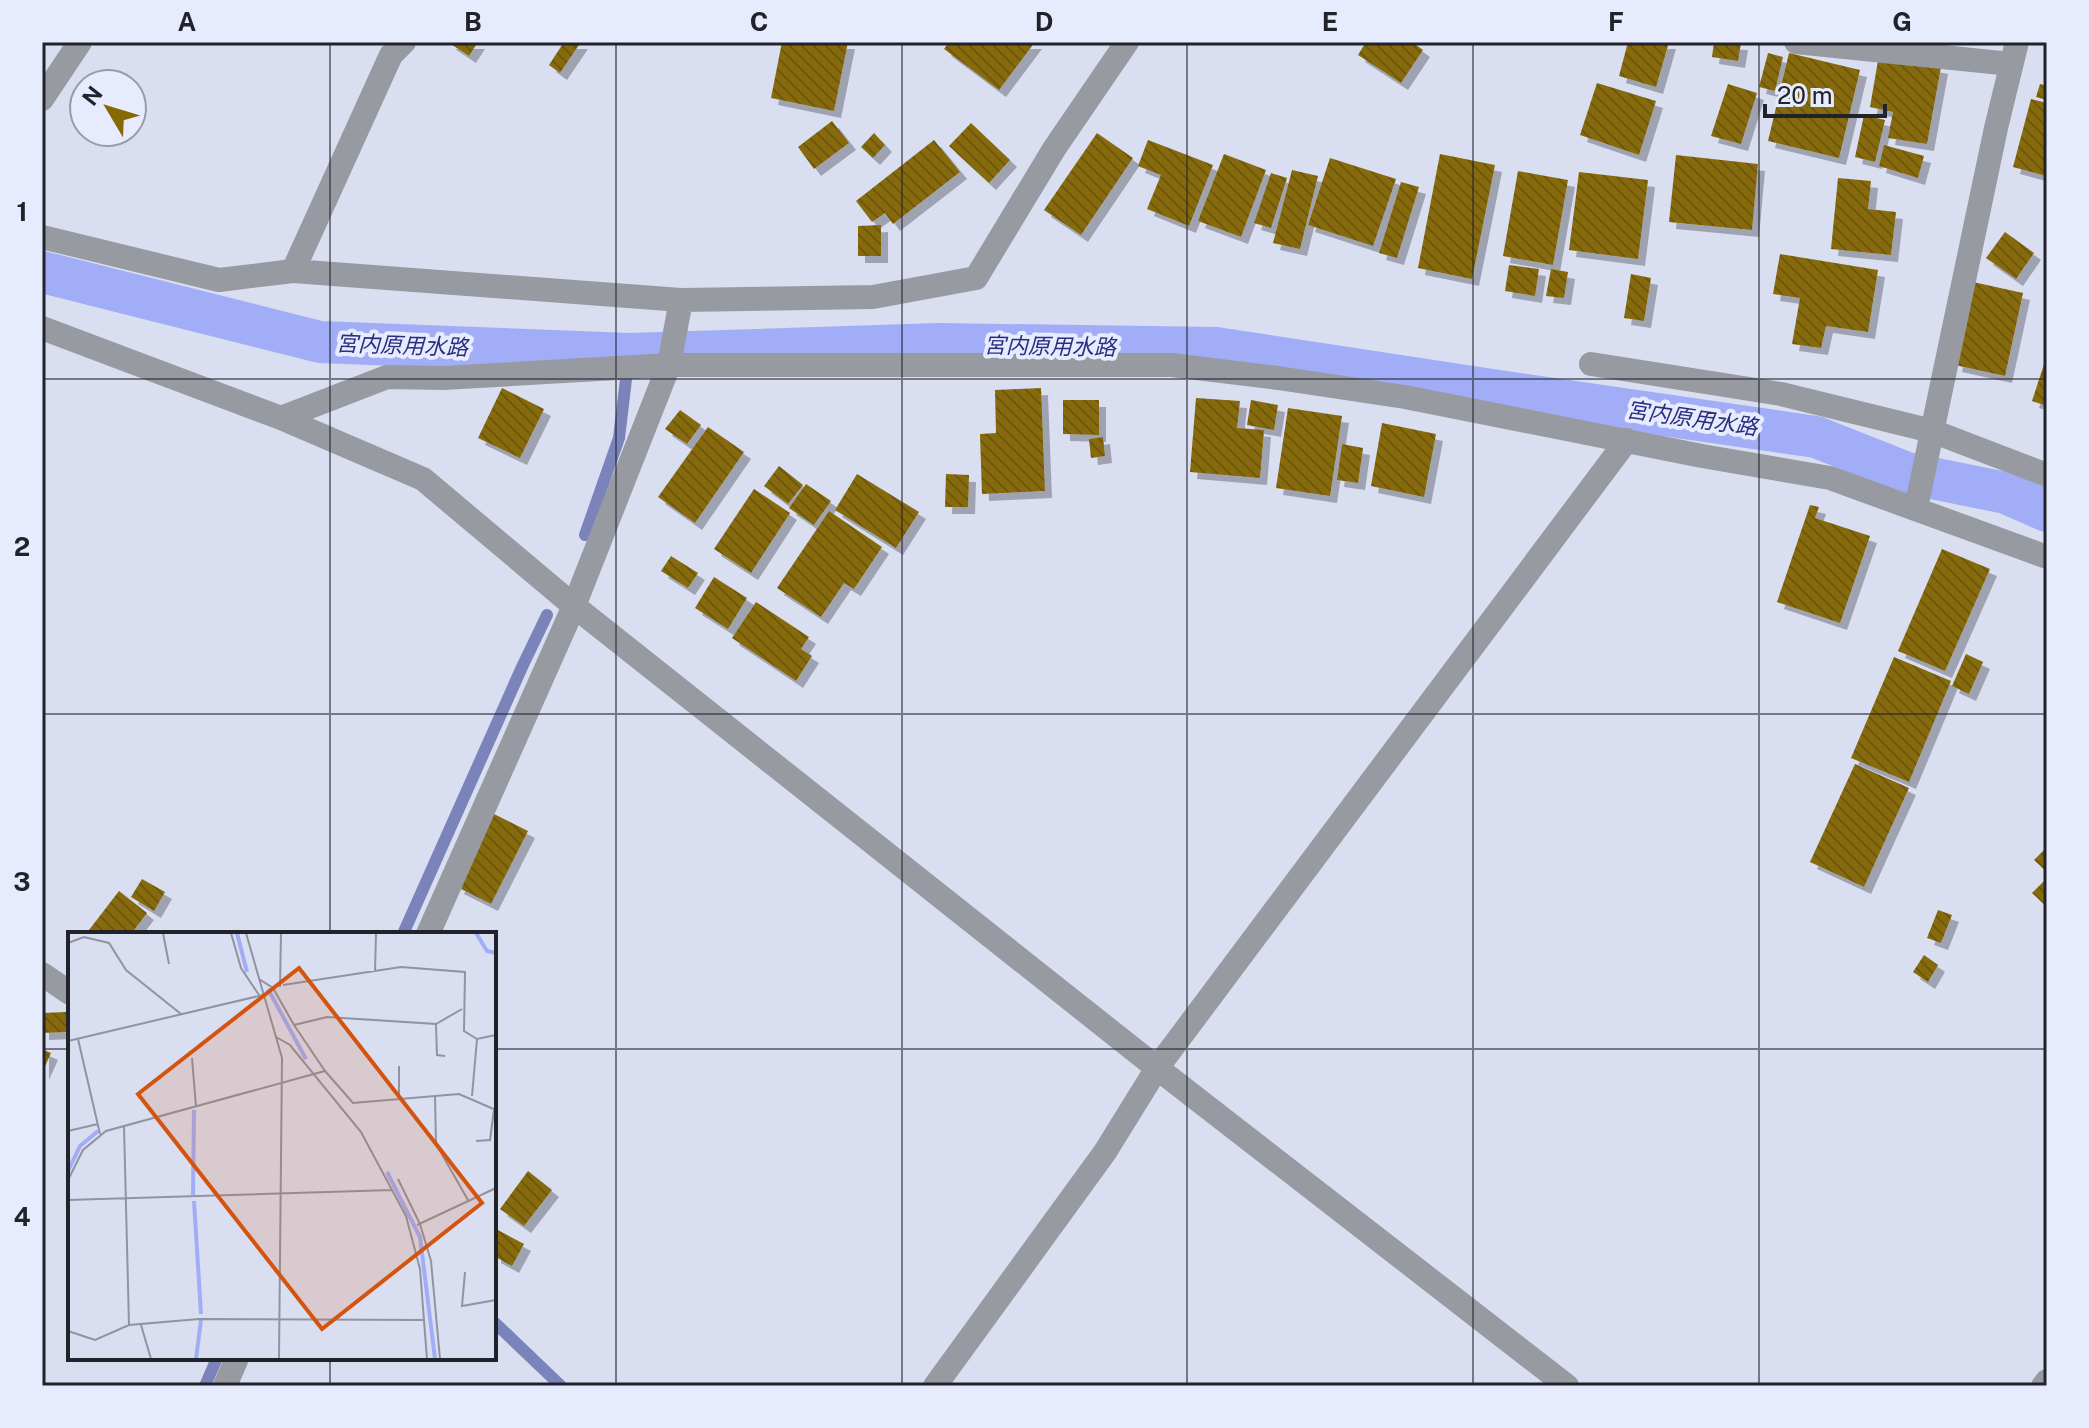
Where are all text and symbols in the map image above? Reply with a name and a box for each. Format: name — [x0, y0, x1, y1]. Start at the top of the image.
text: A — [178, 6, 197, 37]
text: B — [464, 6, 482, 37]
text: C — [750, 6, 768, 37]
text: D — [1035, 6, 1053, 37]
text: E — [1322, 6, 1338, 37]
text: F — [1608, 6, 1624, 37]
text: G — [1892, 6, 1912, 37]
north arrow — [68, 68, 148, 148]
scale bar — [1765, 68, 1885, 118]
text: N — [77, 81, 108, 110]
text: 20 m — [1777, 81, 1833, 109]
text: 1 — [16, 196, 28, 227]
water label: 宮内原用水路 — [336, 330, 470, 360]
water label: 宮内原用水路 — [984, 332, 1118, 360]
water label: 宮内原用水路 — [1625, 396, 1761, 440]
text: 2 — [14, 531, 30, 562]
text: 3 — [13, 866, 31, 897]
inset map — [68, 932, 496, 1360]
text: 4 — [13, 1201, 31, 1232]

